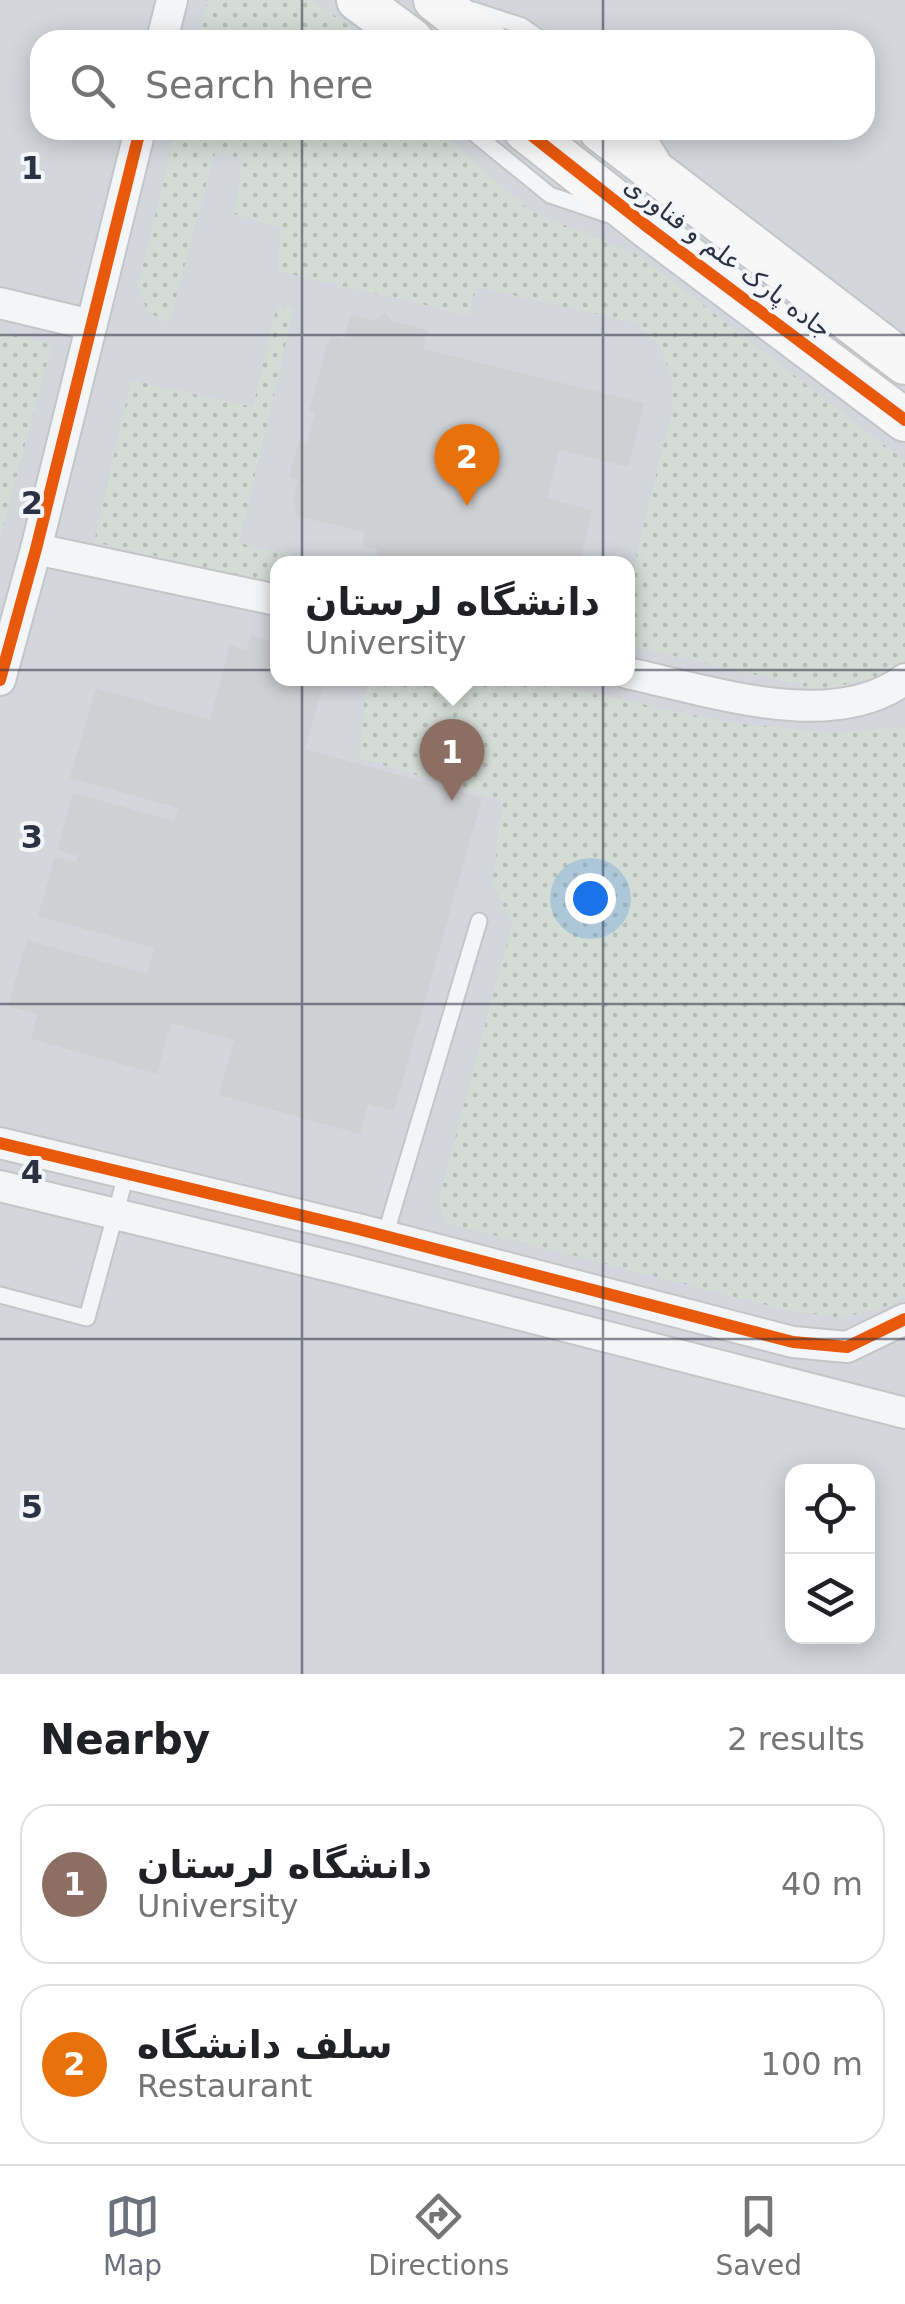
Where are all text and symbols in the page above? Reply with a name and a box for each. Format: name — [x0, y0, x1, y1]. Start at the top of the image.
search box — [30, 30, 875, 140]
icon: search — [65, 58, 120, 113]
text: Search here — [145, 63, 373, 107]
text: 1 — [21, 149, 43, 187]
street label: جاده پارک علم و فناوری — [618, 170, 837, 345]
pin: 2 — [434, 424, 500, 506]
text: 2 — [21, 484, 43, 522]
popup — [270, 556, 635, 686]
text: دانشگاه لرستان — [305, 580, 600, 624]
text: University — [305, 624, 466, 662]
pin: 1 — [420, 718, 484, 801]
text: 3 — [21, 818, 43, 856]
your location — [565, 873, 616, 924]
text: 4 — [21, 1153, 43, 1191]
map controls — [785, 1464, 875, 1644]
button: locate — [785, 1464, 875, 1554]
text: 5 — [21, 1488, 43, 1526]
button: layers — [785, 1554, 875, 1644]
text: Nearby — [40, 1715, 210, 1764]
text: 2 results — [727, 1720, 865, 1758]
text: دانشگاه لرستان — [137, 1843, 432, 1887]
text: 1 — [63, 1865, 86, 1903]
text: 40 m — [781, 1865, 863, 1903]
text: University — [137, 1887, 298, 1925]
text: سلف دانشگاه — [137, 2023, 393, 2067]
text: 2 — [63, 2045, 86, 2083]
text: 100 m — [761, 2045, 863, 2083]
text: Restaurant — [137, 2067, 312, 2105]
tab: Map — [103, 2189, 162, 2282]
tab: Directions — [368, 2189, 509, 2282]
tab: Saved — [715, 2189, 802, 2282]

